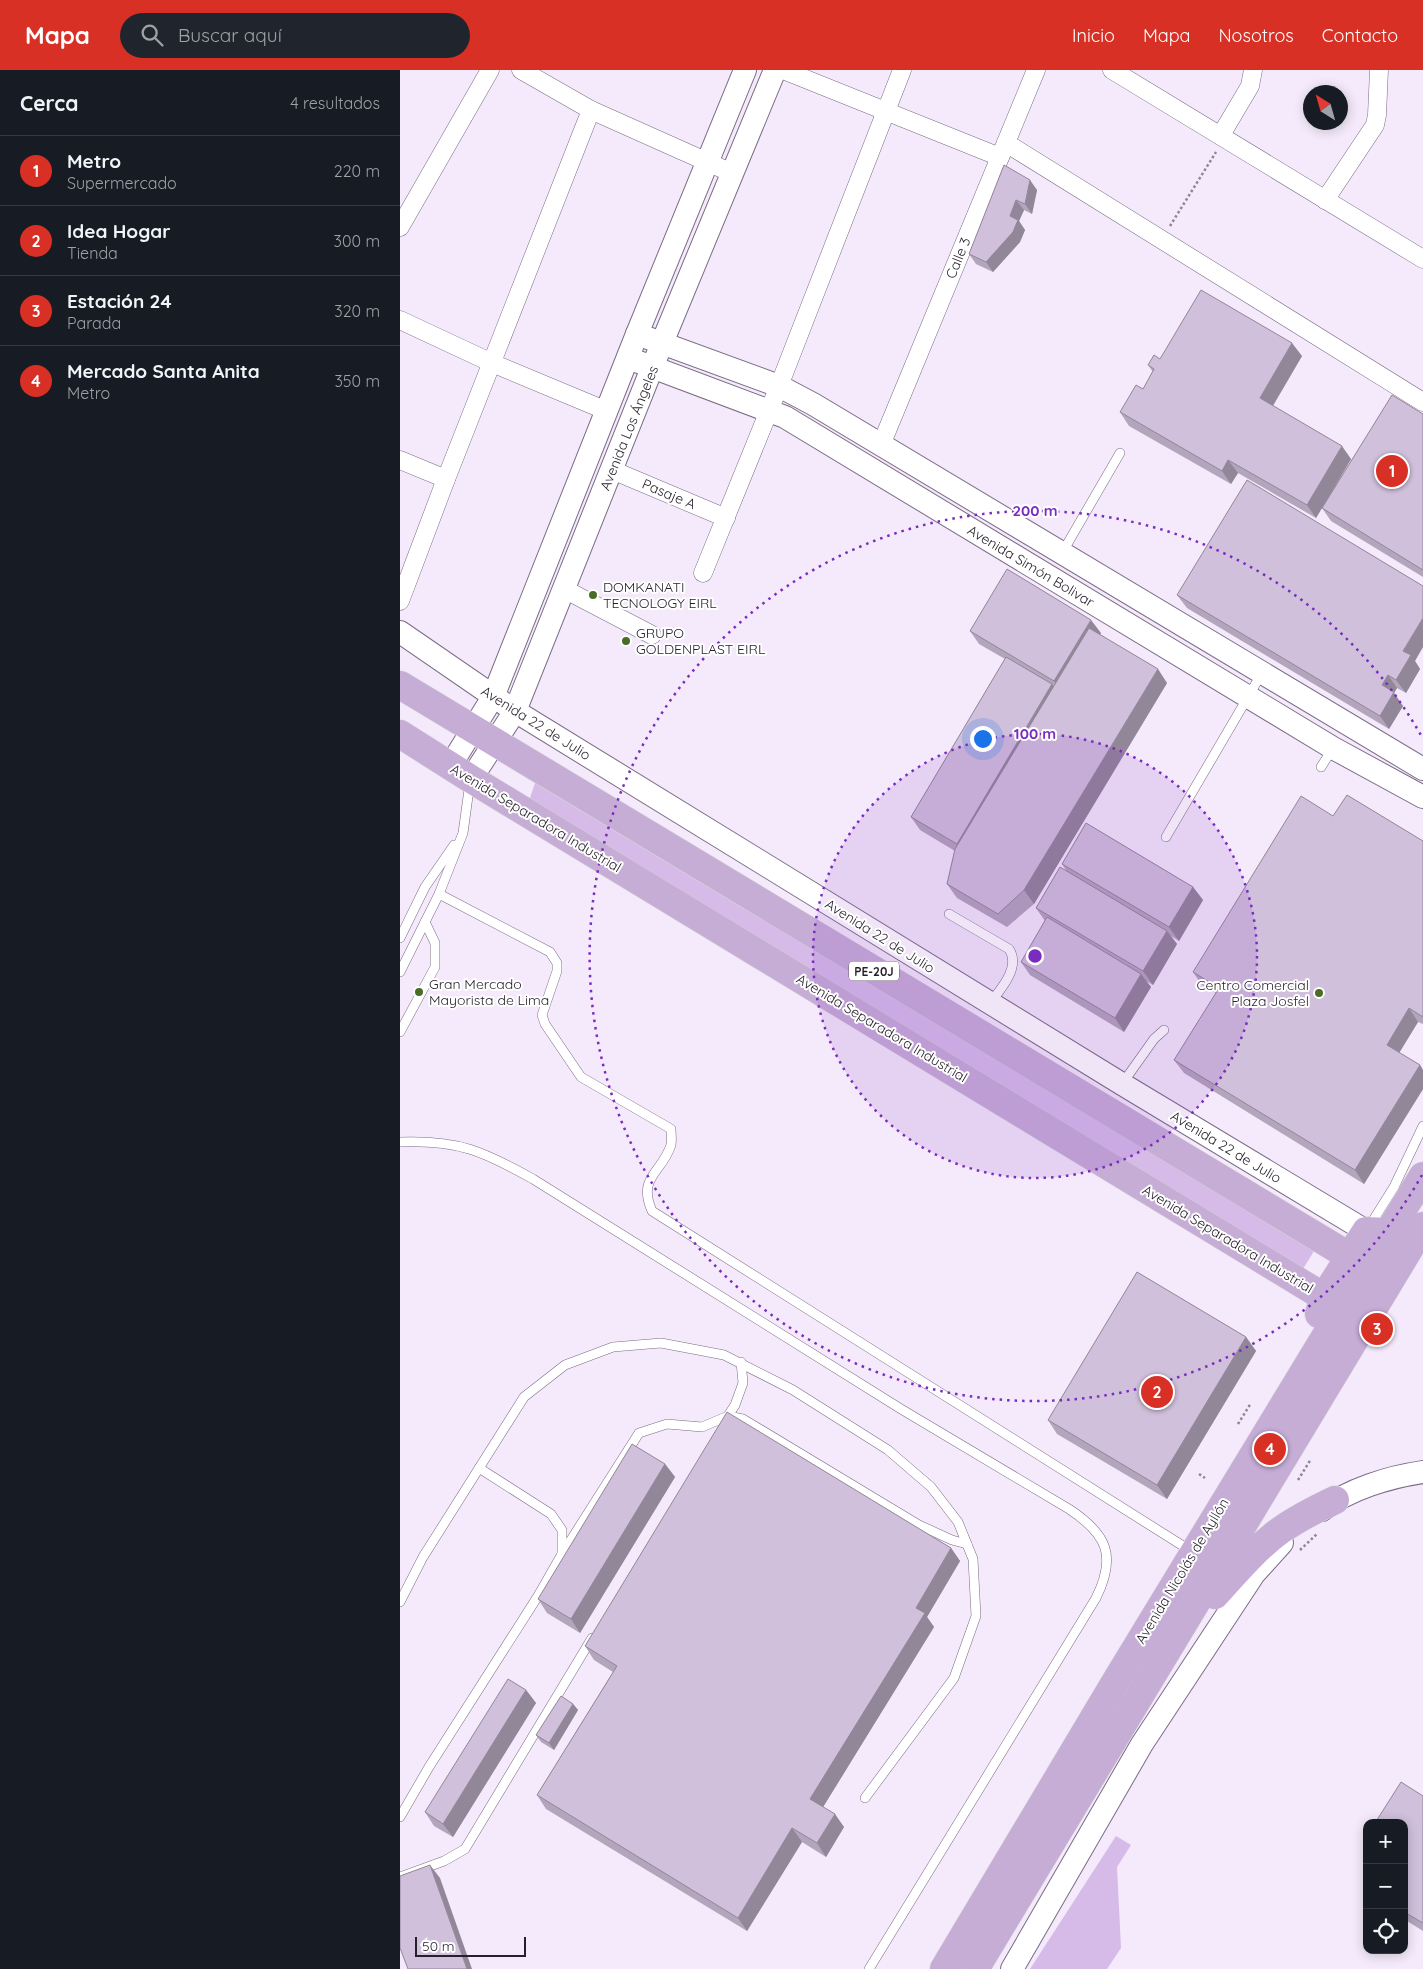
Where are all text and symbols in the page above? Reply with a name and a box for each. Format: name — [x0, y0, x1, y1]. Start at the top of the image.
search box — [120, 13, 470, 58]
text: Mapa — [25, 20, 90, 50]
icon: search — [138, 21, 166, 49]
text: Buscar aquí — [178, 23, 282, 47]
text: Inicio — [1072, 24, 1115, 47]
text: Mapa — [1143, 24, 1191, 47]
text: Nosotros — [1219, 24, 1294, 47]
text: Contacto — [1322, 24, 1398, 47]
north arrow — [1303, 85, 1348, 130]
text: Cerca — [20, 90, 78, 116]
text: 4 resultados — [290, 93, 380, 113]
text: Metro — [67, 149, 121, 173]
text: 1 — [33, 161, 39, 181]
text: 220 m — [334, 161, 380, 181]
text: Supermercado — [67, 173, 177, 193]
text: Idea Hogar — [67, 219, 170, 243]
text: 2 — [31, 231, 41, 251]
text: 300 m — [334, 231, 380, 251]
street label: Calle 3 — [942, 235, 974, 281]
text: Tienda — [67, 243, 118, 263]
text: Estación 24 — [67, 289, 172, 313]
text: 3 — [32, 301, 40, 321]
text: 320 m — [334, 301, 380, 321]
text: Parada — [67, 313, 121, 333]
text: Mercado Santa Anita — [67, 359, 260, 383]
street label: Avenida Los Ángeles — [596, 363, 662, 493]
text: 4 — [31, 371, 41, 391]
text: 350 m — [334, 371, 380, 391]
text: Metro — [67, 383, 110, 403]
pin: 1 — [1376, 452, 1408, 490]
street label: Pasaje A — [639, 475, 699, 513]
text: 200 m — [1013, 501, 1058, 520]
street label: Avenida Simón Bolivar — [964, 521, 1098, 611]
place label: DOMKANATI TECNOLOGY EIRL — [603, 578, 717, 612]
marker: DOMKANATI TECNOLOGY EIRL — [587, 589, 599, 601]
place label: GRUPO GOLDENPLAST EIRL — [636, 624, 766, 658]
marker: GRUPO GOLDENPLAST EIRL — [620, 635, 632, 647]
street label: Avenida 22 de Julio — [478, 682, 594, 764]
text: 100 m — [1014, 724, 1056, 743]
your location — [970, 726, 996, 752]
street label: Avenida Separadora Industrial — [447, 760, 625, 876]
street label: Avenida 22 de Julio — [822, 895, 938, 977]
centre of rings — [1026, 947, 1044, 965]
road number: PE-20J — [849, 961, 899, 980]
street label: Avenida Separadora Industrial — [793, 970, 971, 1086]
place label: Gran Mercado Mayorista de Lima — [429, 975, 549, 1009]
place label: Centro Comercial Plaza Josfel — [1196, 976, 1309, 1010]
marker: Gran Mercado Mayorista de Lima — [413, 986, 425, 998]
marker: Centro Comercial Plaza Josfel — [1313, 987, 1325, 999]
street label: Avenida 22 de Julio — [1167, 1107, 1285, 1187]
street label: Avenida Separadora Industrial — [1139, 1181, 1317, 1297]
pin: 3 — [1361, 1310, 1393, 1348]
pin: 2 — [1141, 1373, 1173, 1411]
pin: 4 — [1254, 1430, 1286, 1468]
street label: Avenida Nicolás de Ayllón — [1131, 1495, 1233, 1647]
map controls — [1363, 1819, 1408, 1954]
button: + — [1363, 1819, 1408, 1864]
button: − — [1363, 1864, 1408, 1909]
button: locate — [1363, 1909, 1408, 1954]
scale bar — [415, 1934, 526, 1957]
text: 50 m — [422, 1937, 455, 1955]

